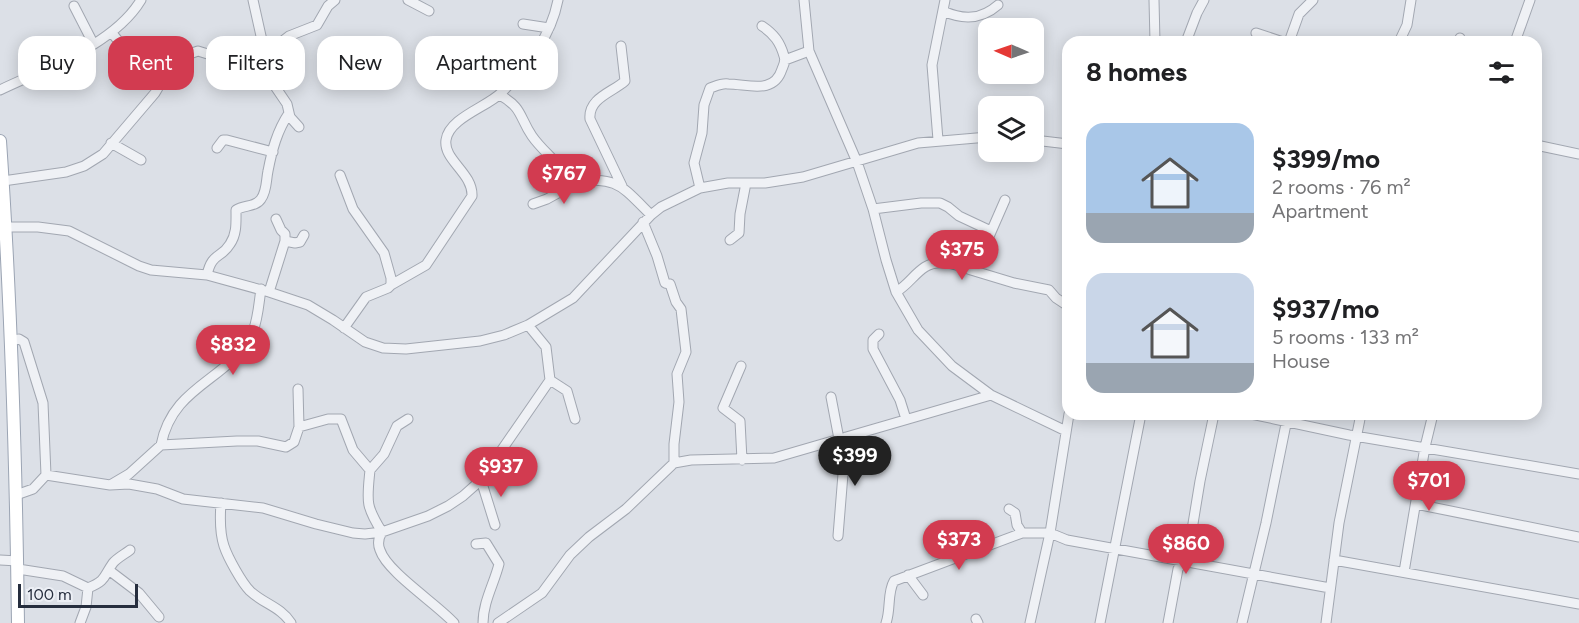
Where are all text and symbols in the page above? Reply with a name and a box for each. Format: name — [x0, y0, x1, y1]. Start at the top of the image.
north arrow — [978, 18, 1044, 84]
map controls — [978, 18, 1044, 162]
chip: Buy — [18, 36, 96, 90]
chip: Rent — [108, 36, 194, 90]
chip: Filters — [206, 36, 305, 90]
chip: New — [317, 36, 403, 90]
chip: Apartment — [415, 36, 558, 90]
text: 8 homes — [1086, 56, 1187, 88]
icon: filters — [1485, 56, 1518, 89]
button: layers — [978, 96, 1044, 162]
text: $399/mo — [1272, 143, 1380, 175]
icon: home — [1134, 147, 1206, 219]
pin: $767 — [528, 154, 600, 205]
text: $767 — [542, 161, 586, 185]
text: 2 rooms · 76 m² — [1272, 175, 1411, 199]
text: Apartment — [1272, 199, 1369, 223]
pin: $375 — [926, 230, 998, 281]
text: $375 — [940, 237, 984, 261]
text: $937/mo — [1272, 293, 1379, 325]
icon: home — [1134, 297, 1206, 369]
pin: $832 — [197, 325, 269, 376]
text: 5 rooms · 133 m² — [1272, 325, 1419, 349]
text: $832 — [210, 332, 256, 356]
text: House — [1272, 349, 1330, 373]
pin: $399 — [819, 436, 891, 487]
text: $399 — [832, 443, 878, 467]
pin: $937 — [465, 447, 537, 498]
text: $937 — [479, 454, 523, 478]
pin: $701 — [1393, 461, 1465, 512]
text: $701 — [1407, 468, 1451, 492]
pin: $373 — [923, 520, 995, 571]
pin: $860 — [1150, 524, 1222, 575]
text: $373 — [937, 527, 981, 551]
text: $860 — [1162, 531, 1210, 555]
scale bar — [18, 581, 138, 608]
text: 100 m — [27, 585, 72, 604]

